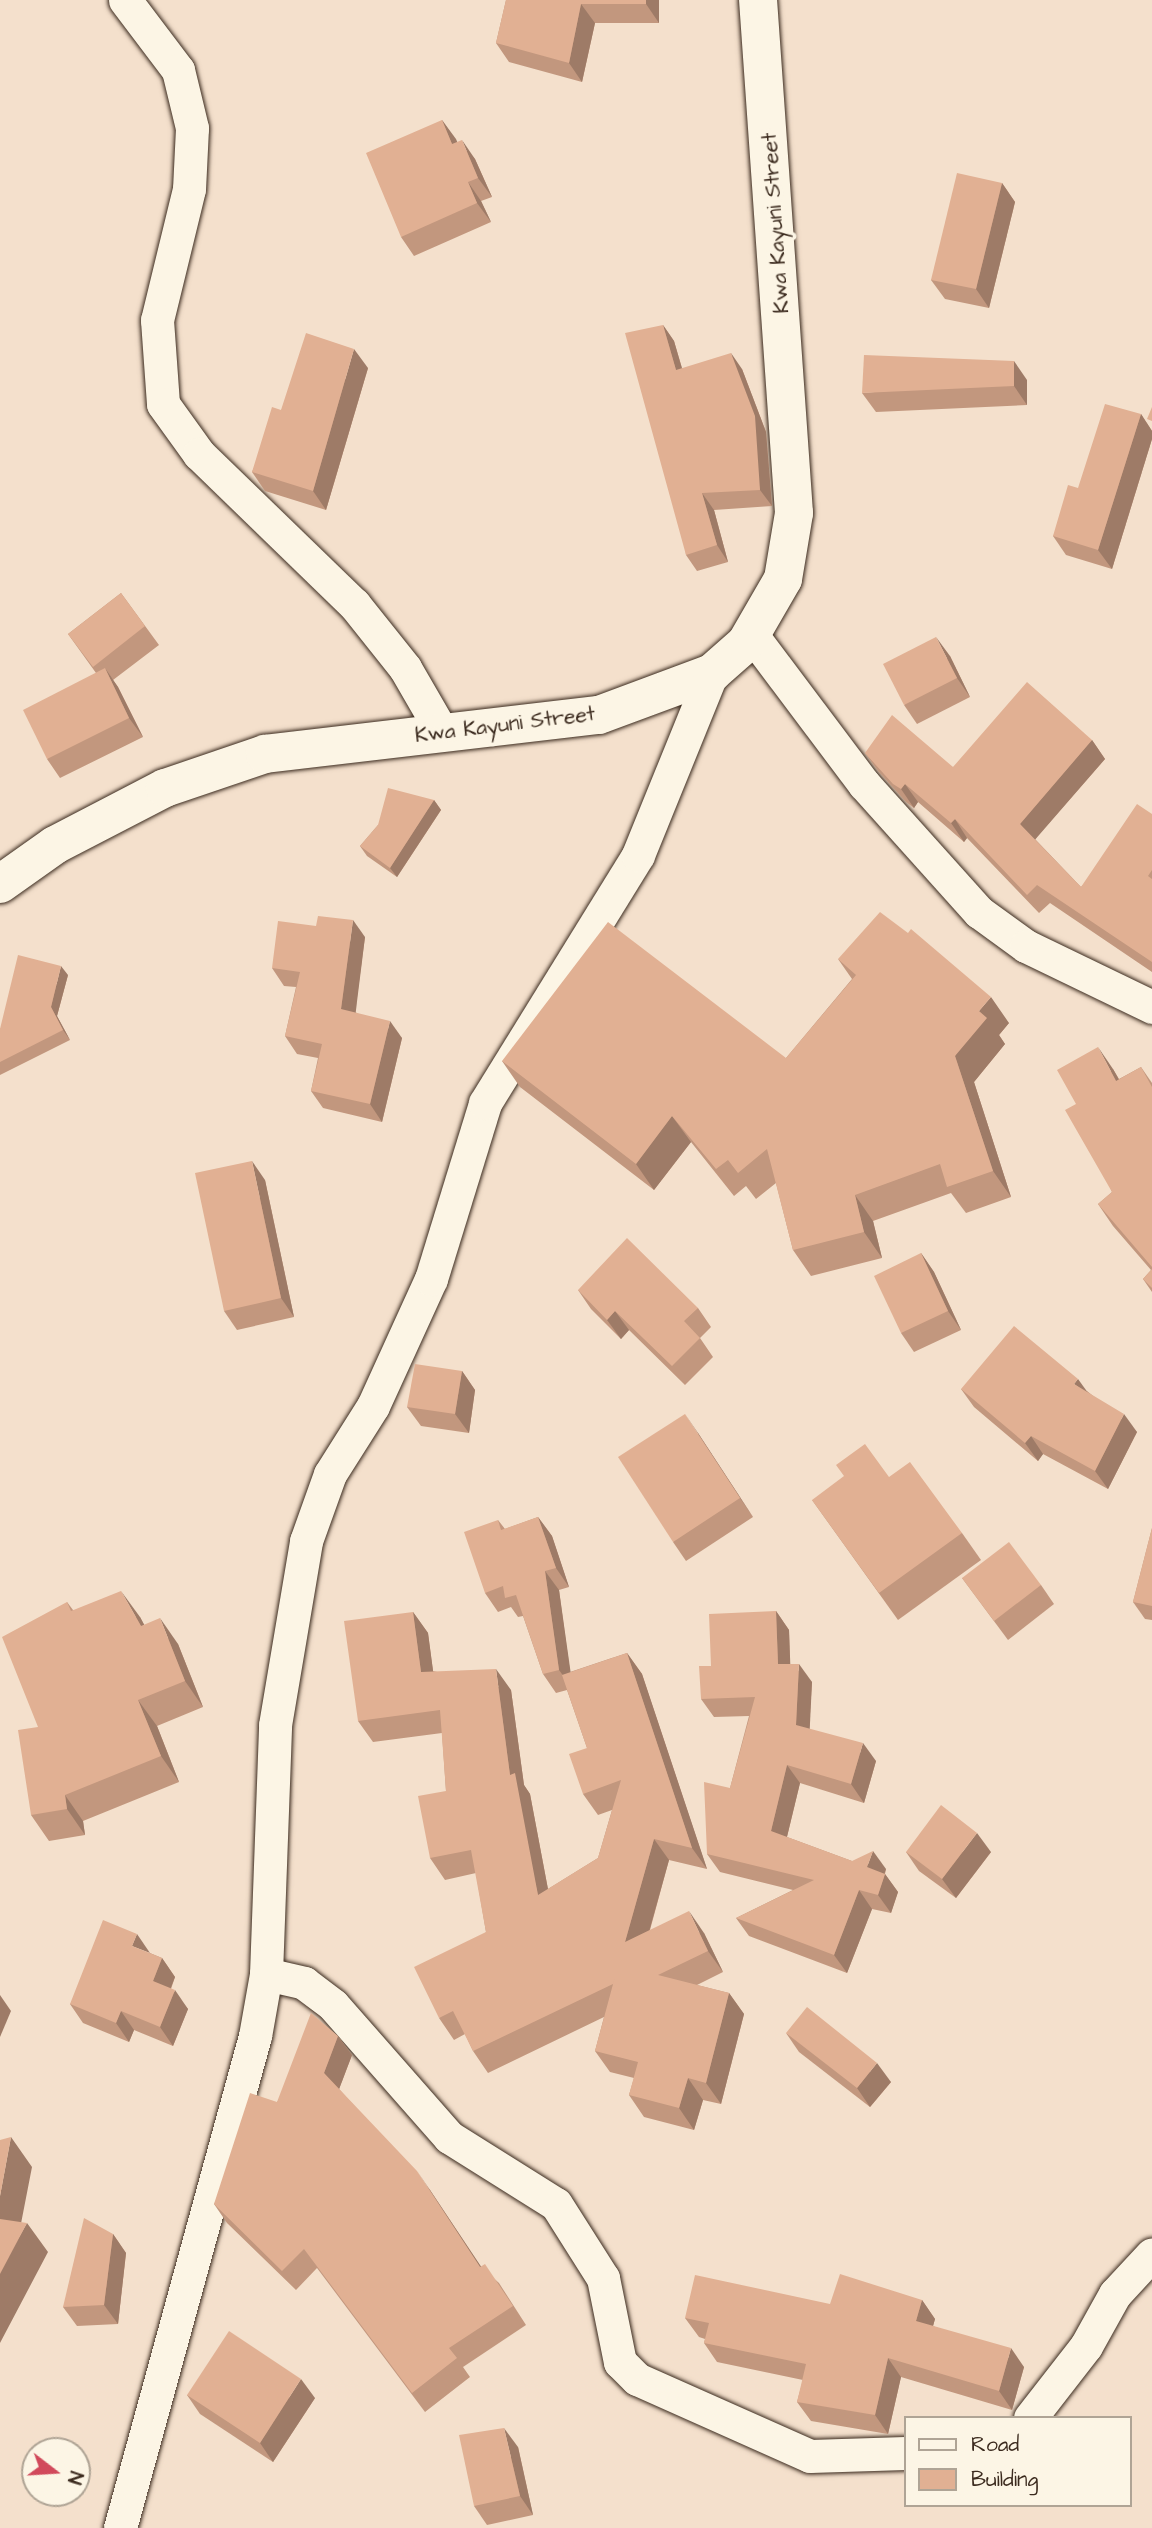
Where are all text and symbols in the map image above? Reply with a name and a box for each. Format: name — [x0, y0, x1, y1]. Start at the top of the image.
street label: Kwa Kayuni Street — [757, 132, 795, 314]
street label: Kwa Kayuni Street — [414, 701, 596, 749]
legend — [904, 2416, 1131, 2507]
text: Road — [971, 2430, 1019, 2459]
north arrow — [21, 2437, 91, 2507]
text: Building — [971, 2465, 1038, 2494]
text: N — [60, 2468, 89, 2487]

